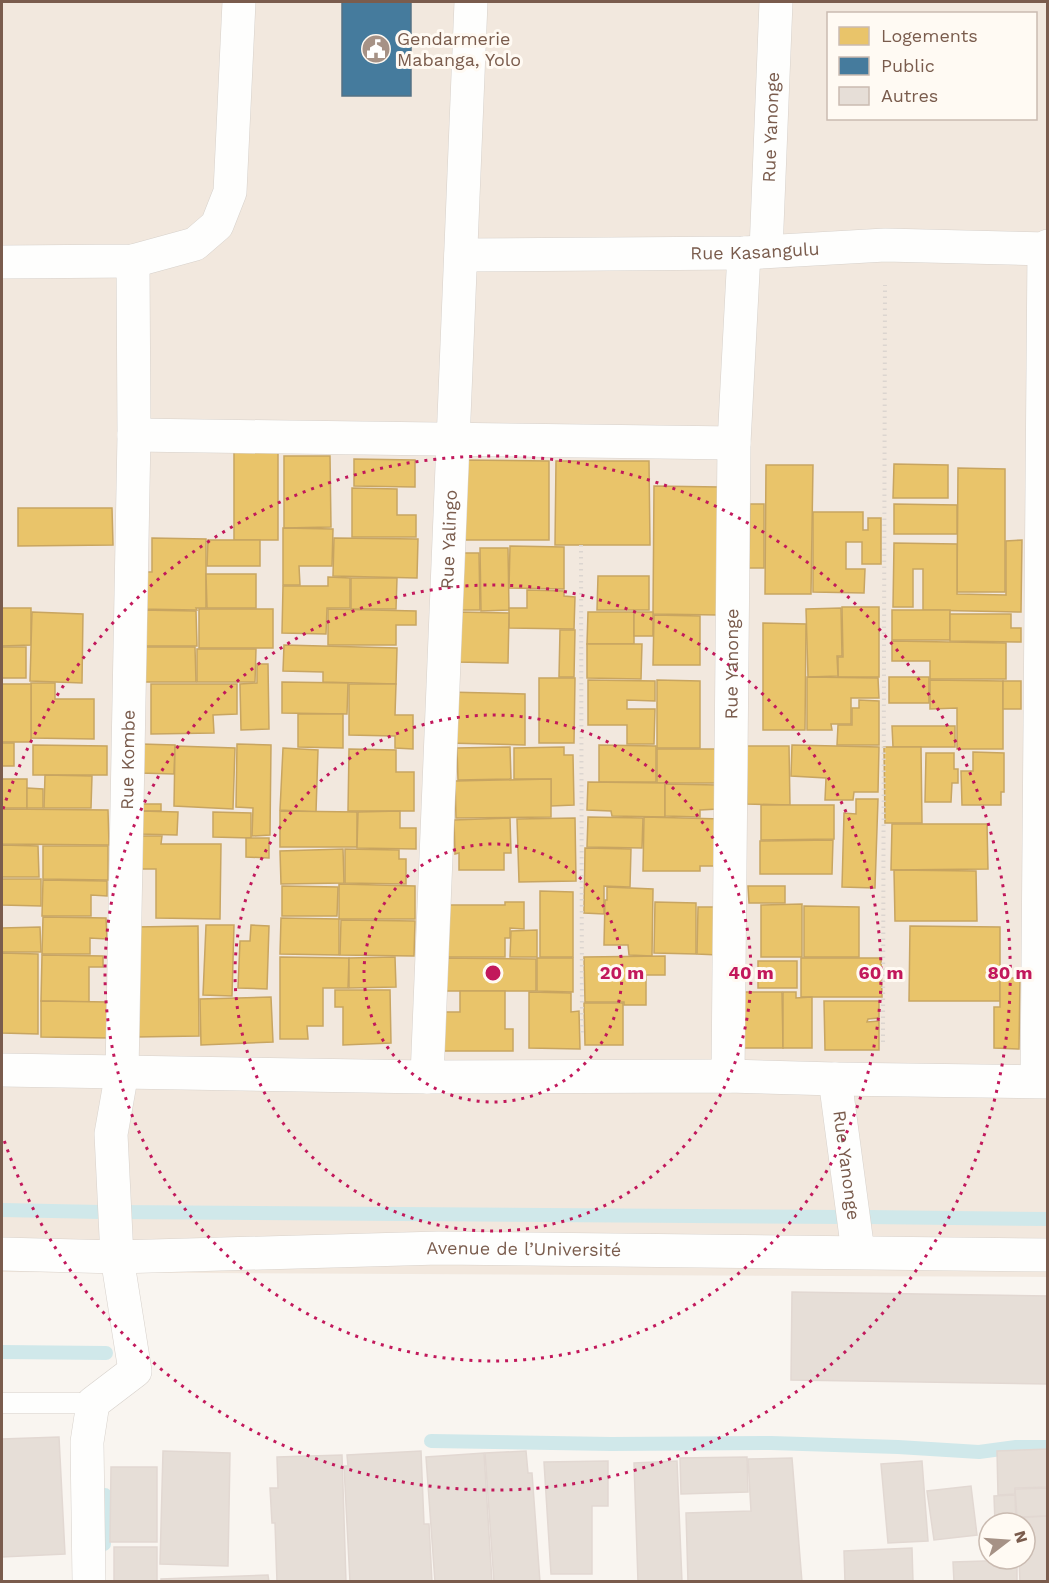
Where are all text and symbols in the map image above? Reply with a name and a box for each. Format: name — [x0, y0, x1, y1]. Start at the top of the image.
legend — [827, 12, 1037, 120]
text: Logements — [881, 25, 978, 46]
place label: Gendarmerie Mabanga, Yolo — [397, 28, 521, 70]
public building icon: Gendarmerie Mabanga, Yolo — [360, 33, 392, 65]
text: Public — [881, 55, 935, 76]
street label: Rue Yanonge — [758, 71, 783, 183]
text: Autres — [881, 85, 938, 106]
street label: Rue Kasangulu — [690, 238, 820, 263]
street label: Rue Yalingo — [436, 489, 461, 590]
street label: Rue Yanonge — [720, 609, 742, 719]
street label: Rue Kombe — [116, 710, 139, 810]
text: 20 m — [600, 962, 644, 983]
text: 40 m — [728, 962, 774, 983]
text: 60 m — [859, 962, 903, 983]
text: 80 m — [988, 962, 1032, 983]
centre of rings — [483, 963, 503, 983]
street label: Rue Yanonge — [829, 1109, 865, 1221]
street label: Avenue de l’Université — [426, 1237, 621, 1260]
north arrow — [977, 1511, 1037, 1571]
text: N — [1010, 1528, 1032, 1545]

